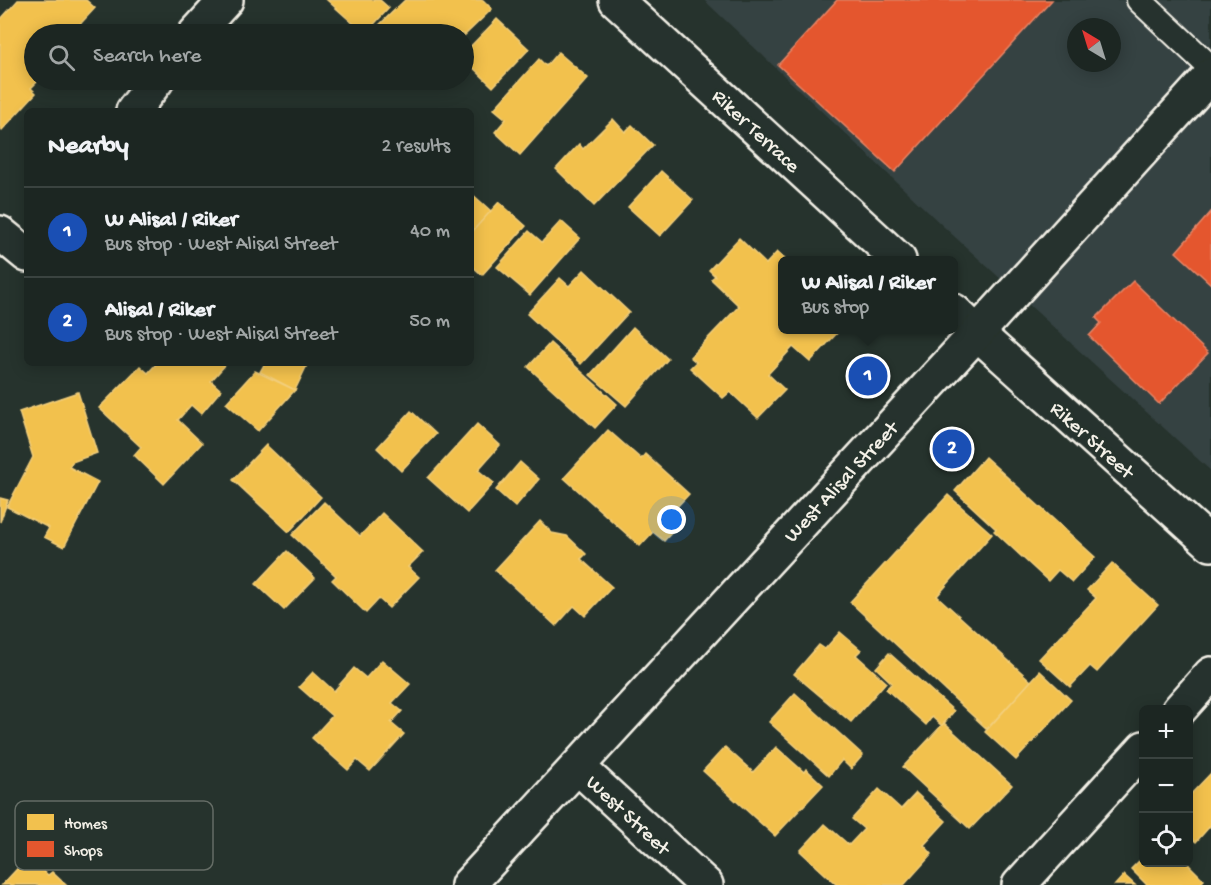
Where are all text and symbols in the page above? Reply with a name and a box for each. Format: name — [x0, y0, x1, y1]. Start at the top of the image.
north arrow — [1067, 18, 1121, 72]
search box — [24, 24, 474, 90]
icon: search — [45, 41, 78, 74]
text: Search here — [93, 44, 201, 70]
street label: Riker Terrace — [705, 85, 805, 181]
text: Nearby — [48, 132, 129, 163]
text: 2 results — [381, 136, 450, 159]
text: W Alisal / Riker — [105, 208, 238, 234]
text: 1 — [63, 221, 72, 244]
text: 40 m — [410, 221, 450, 244]
text: Bus stop · West Alisal Street — [105, 234, 337, 257]
popup — [778, 256, 958, 334]
text: W Alisal / Riker — [802, 271, 934, 297]
text: Bus stop — [802, 297, 869, 320]
text: Alisal / Riker — [105, 298, 214, 324]
text: 2 — [63, 311, 72, 334]
text: 50 m — [409, 311, 450, 334]
text: Bus stop · West Alisal Street — [105, 324, 337, 347]
pin: 1 — [848, 354, 888, 398]
street label: Riker Street — [1044, 397, 1140, 487]
street label: West Alisal Street — [780, 416, 907, 549]
pin: 2 — [932, 426, 972, 472]
your location — [657, 505, 686, 534]
map controls — [1139, 705, 1193, 867]
button: + — [1139, 705, 1193, 759]
button: − — [1139, 759, 1193, 813]
street label: West Street — [579, 771, 676, 863]
legend — [15, 801, 213, 870]
button: locate — [1139, 813, 1193, 867]
text: Homes — [64, 816, 108, 835]
text: Shops — [64, 843, 103, 862]

